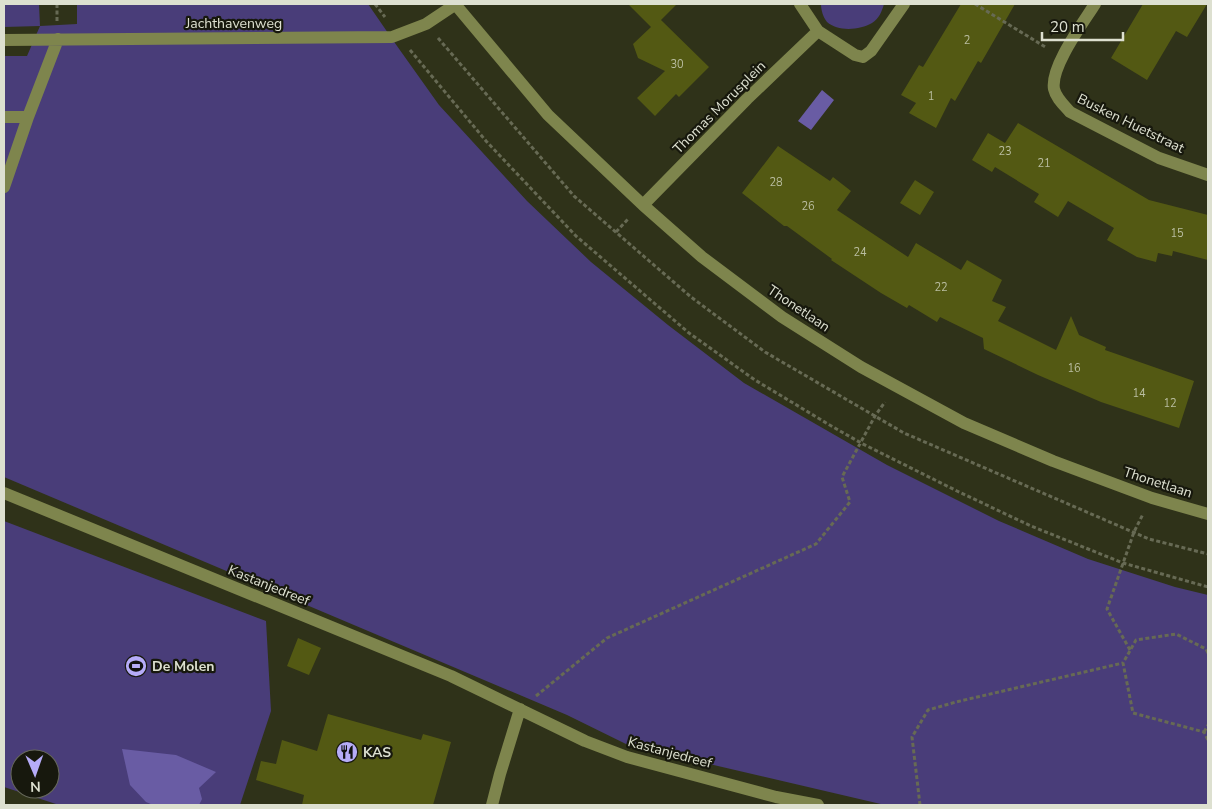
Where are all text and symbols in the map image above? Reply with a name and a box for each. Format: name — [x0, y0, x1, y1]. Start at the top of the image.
scale bar — [1042, 10, 1123, 42]
street label: Jachthavenweg — [185, 14, 282, 33]
text: 20 m — [1050, 17, 1085, 37]
house number: 2 — [964, 33, 970, 48]
street label: Thomas Morusplein — [669, 57, 770, 158]
house number: 30 — [670, 57, 684, 72]
house number: 1 — [928, 89, 934, 104]
street label: Busken Huetstraat — [1074, 89, 1188, 158]
house number: 23 — [998, 144, 1012, 159]
house number: 21 — [1037, 156, 1051, 171]
house number: 28 — [769, 175, 783, 190]
house number: 26 — [801, 199, 815, 214]
house number: 15 — [1170, 226, 1184, 241]
house number: 24 — [853, 245, 867, 260]
house number: 22 — [934, 280, 948, 295]
street label: Thonetlaan — [764, 281, 834, 336]
house number: 16 — [1067, 361, 1081, 376]
house number: 14 — [1132, 386, 1146, 401]
house number: 12 — [1163, 396, 1177, 411]
street label: Thonetlaan — [1121, 462, 1195, 503]
street label: Kastanjedreef — [225, 560, 313, 611]
sports icon: De Molen — [124, 654, 148, 678]
place label: De Molen — [152, 657, 214, 676]
street label: Kastanjedreef — [626, 732, 714, 773]
restaurant icon: KAS — [335, 740, 359, 764]
place label: KAS — [363, 743, 391, 762]
north arrow — [10, 749, 60, 799]
text: N — [30, 777, 41, 796]

